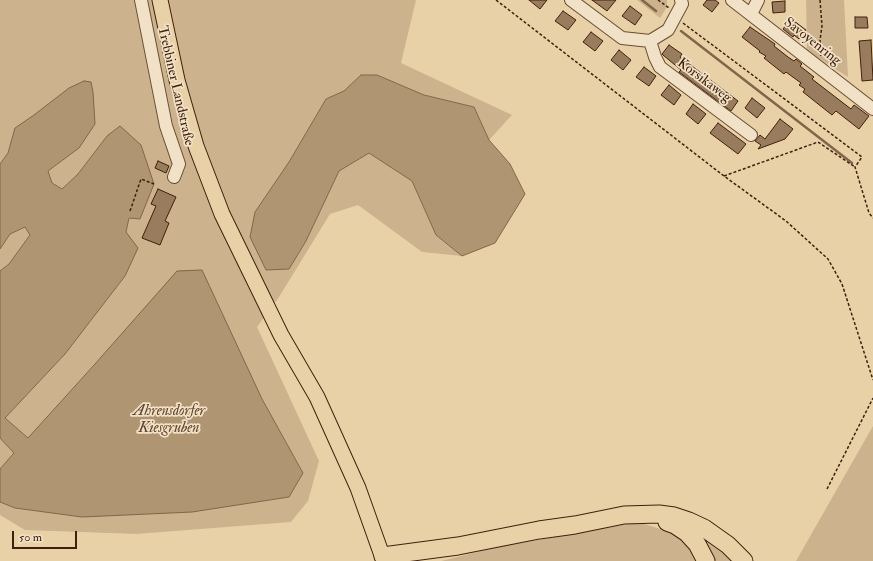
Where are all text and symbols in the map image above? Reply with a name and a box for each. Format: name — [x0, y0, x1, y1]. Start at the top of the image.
street label: Savoyenring — [780, 14, 844, 70]
street label: Trebbiner Landstraße — [153, 25, 197, 147]
street label: Korsikaweg — [674, 55, 734, 107]
water label: Ahrensdorfer Kiesgruben — [133, 403, 205, 438]
scale bar — [14, 523, 79, 549]
text: 50 m — [19, 530, 42, 545]

